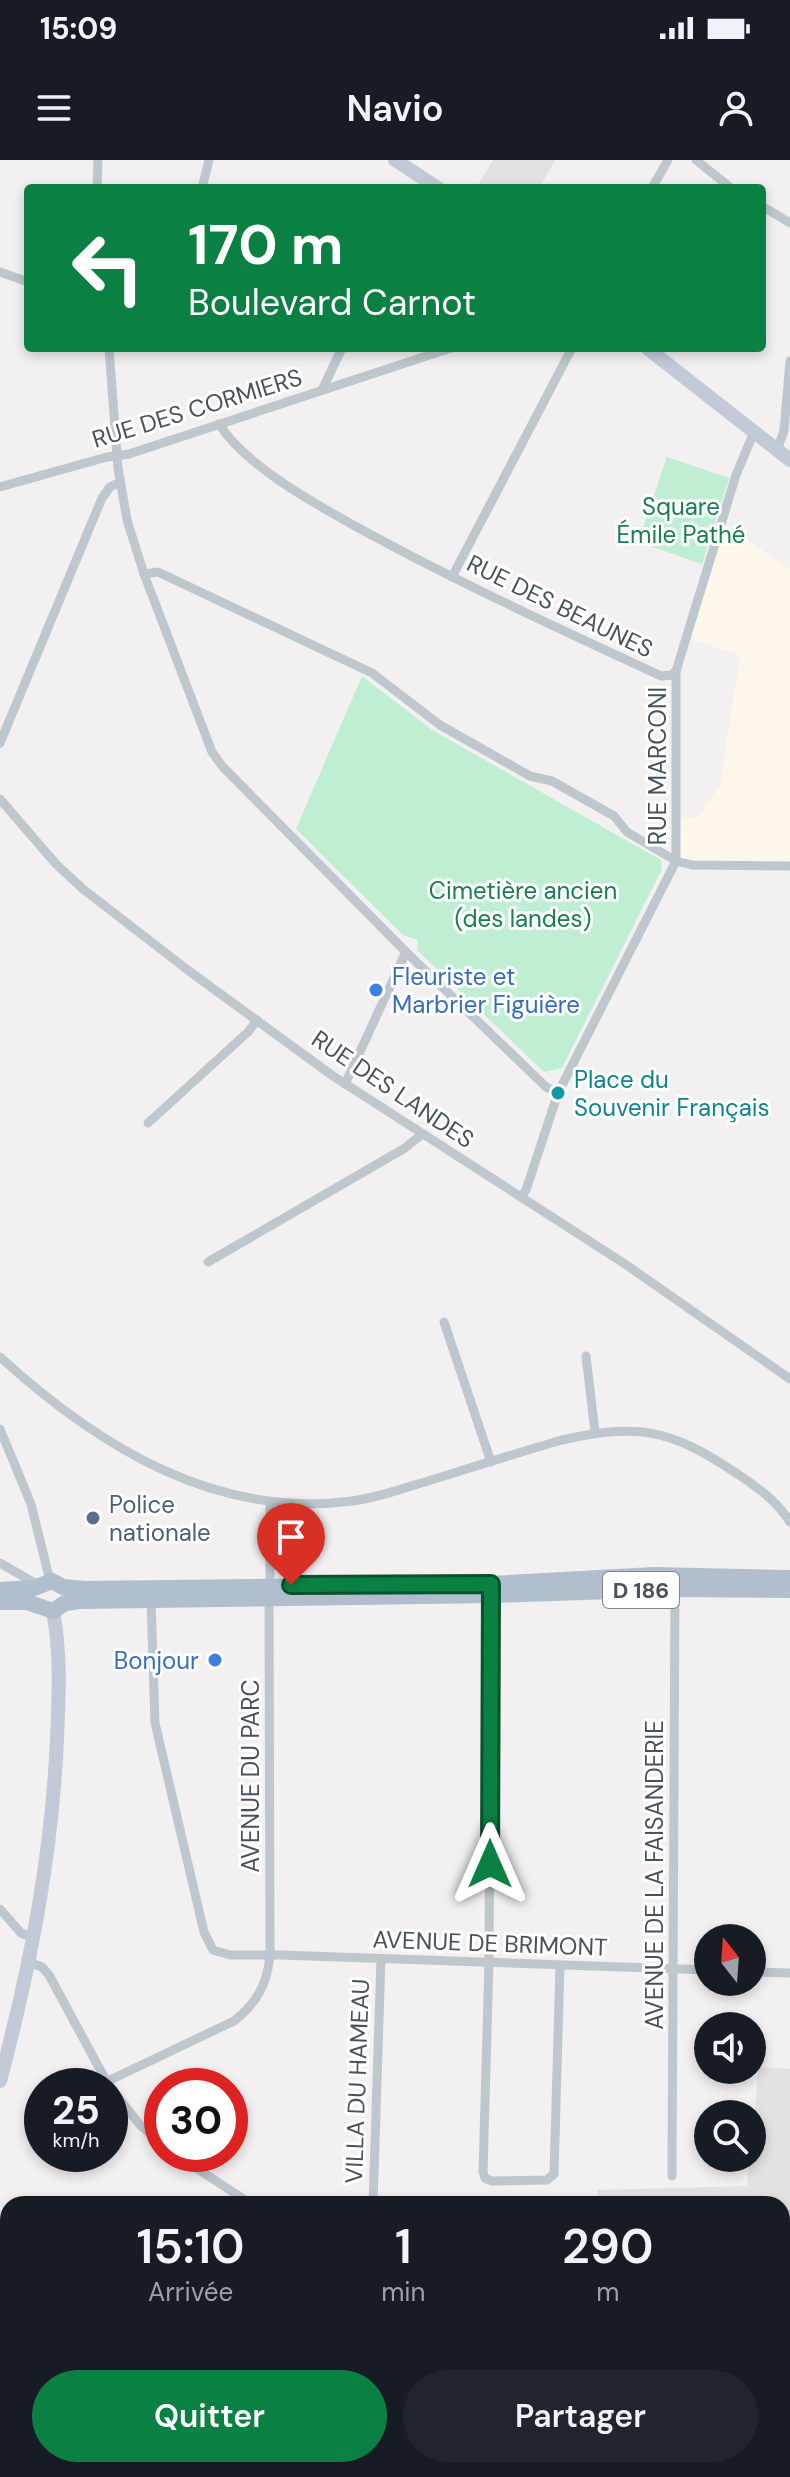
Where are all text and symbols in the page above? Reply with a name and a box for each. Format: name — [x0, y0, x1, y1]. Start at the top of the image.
text: 15:09 — [40, 9, 117, 48]
text: Navio — [346, 85, 444, 132]
icon: menu — [32, 86, 76, 130]
icon: person — [714, 86, 758, 130]
text: 170 m — [188, 208, 343, 281]
icon: left — [56, 216, 160, 320]
text: Boulevard Carnot — [188, 279, 476, 326]
street label: RUE DES CORMIERS — [88, 361, 306, 455]
park label: Square Émile Pathé — [617, 491, 746, 550]
street label: RUE DES BEAUNES — [462, 548, 658, 664]
street label: RUE MARCONI — [642, 687, 673, 845]
park label: Cimetière ancien (des landes) — [429, 875, 617, 934]
place label: Fleuriste et Marbrier Figuière — [392, 961, 580, 1020]
marker: Fleuriste et Marbrier Figuière — [367, 981, 385, 999]
street label: RUE DES LANDES — [306, 1023, 480, 1155]
place label: Place du Souvenir Français — [574, 1064, 770, 1123]
marker: Place du Souvenir Français — [549, 1084, 567, 1102]
place label: Police nationale — [109, 1489, 211, 1548]
pin — [257, 1503, 325, 1585]
marker: Police nationale — [84, 1509, 102, 1527]
icon: arrive — [269, 1515, 313, 1559]
road number: D 186 — [603, 1572, 679, 1608]
place label: Bonjour — [114, 1645, 199, 1676]
marker: Bonjour — [206, 1651, 224, 1669]
street label: AVENUE DU PARC — [235, 1679, 266, 1873]
street label: AVENUE DE LA FAISANDERIE — [639, 1720, 670, 2030]
position arrow — [448, 1822, 532, 1906]
street label: AVENUE DE BRIMONT — [372, 1923, 608, 1963]
north arrow — [694, 1924, 766, 1996]
map controls — [694, 1924, 766, 2172]
street label: VILLA DU HAMEAU — [338, 1978, 376, 2184]
button: sound — [694, 2012, 766, 2084]
speed limit sign: 30 — [144, 2068, 248, 2172]
text: 25 — [52, 2084, 100, 2136]
button: search — [694, 2100, 766, 2172]
text: km/h — [52, 2127, 100, 2153]
text: 15:10 — [137, 2215, 245, 2278]
text: 1 — [395, 2215, 412, 2278]
text: 290 — [562, 2215, 653, 2278]
text: Arrivée — [148, 2275, 233, 2309]
text: min — [381, 2275, 426, 2309]
text: m — [596, 2275, 619, 2309]
button: Quitter — [32, 2370, 387, 2462]
button: Partager — [403, 2370, 758, 2462]

